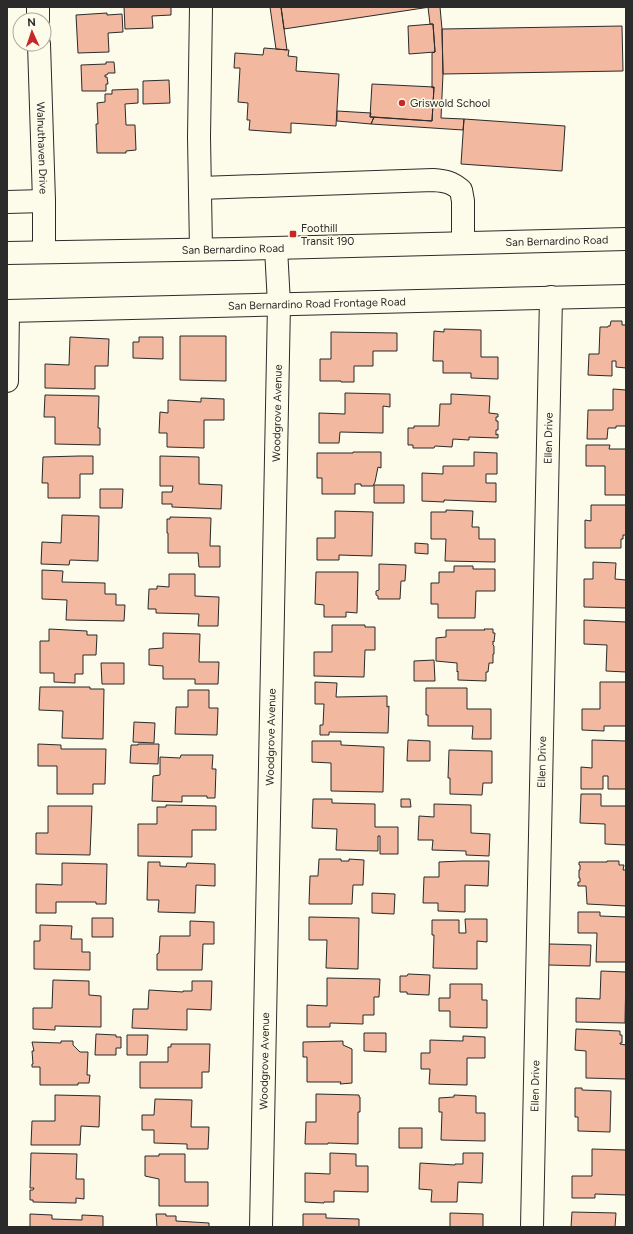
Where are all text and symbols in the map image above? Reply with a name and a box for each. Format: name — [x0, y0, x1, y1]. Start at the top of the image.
north arrow — [12, 12, 52, 52]
text: N — [27, 16, 36, 29]
place label: Griswold School — [410, 97, 490, 110]
marker: Griswold School — [397, 98, 407, 108]
street label: Walnuthaven Drive — [34, 102, 50, 194]
place label: Foothill Transit 190 — [301, 222, 354, 248]
marker: Foothill Transit 190 — [288, 229, 298, 239]
street label: San Bernardino Road — [505, 233, 608, 249]
street label: San Bernardino Road — [181, 241, 285, 256]
street label: San Bernardino Road Frontage Road — [228, 295, 406, 312]
street label: Woodgrove Avenue — [269, 364, 284, 462]
street label: Ellen Drive — [541, 412, 555, 464]
street label: Woodgrove Avenue — [263, 688, 278, 786]
street label: Ellen Drive — [534, 736, 549, 788]
street label: Woodgrove Avenue — [257, 1012, 272, 1110]
street label: Ellen Drive — [528, 1060, 542, 1112]

